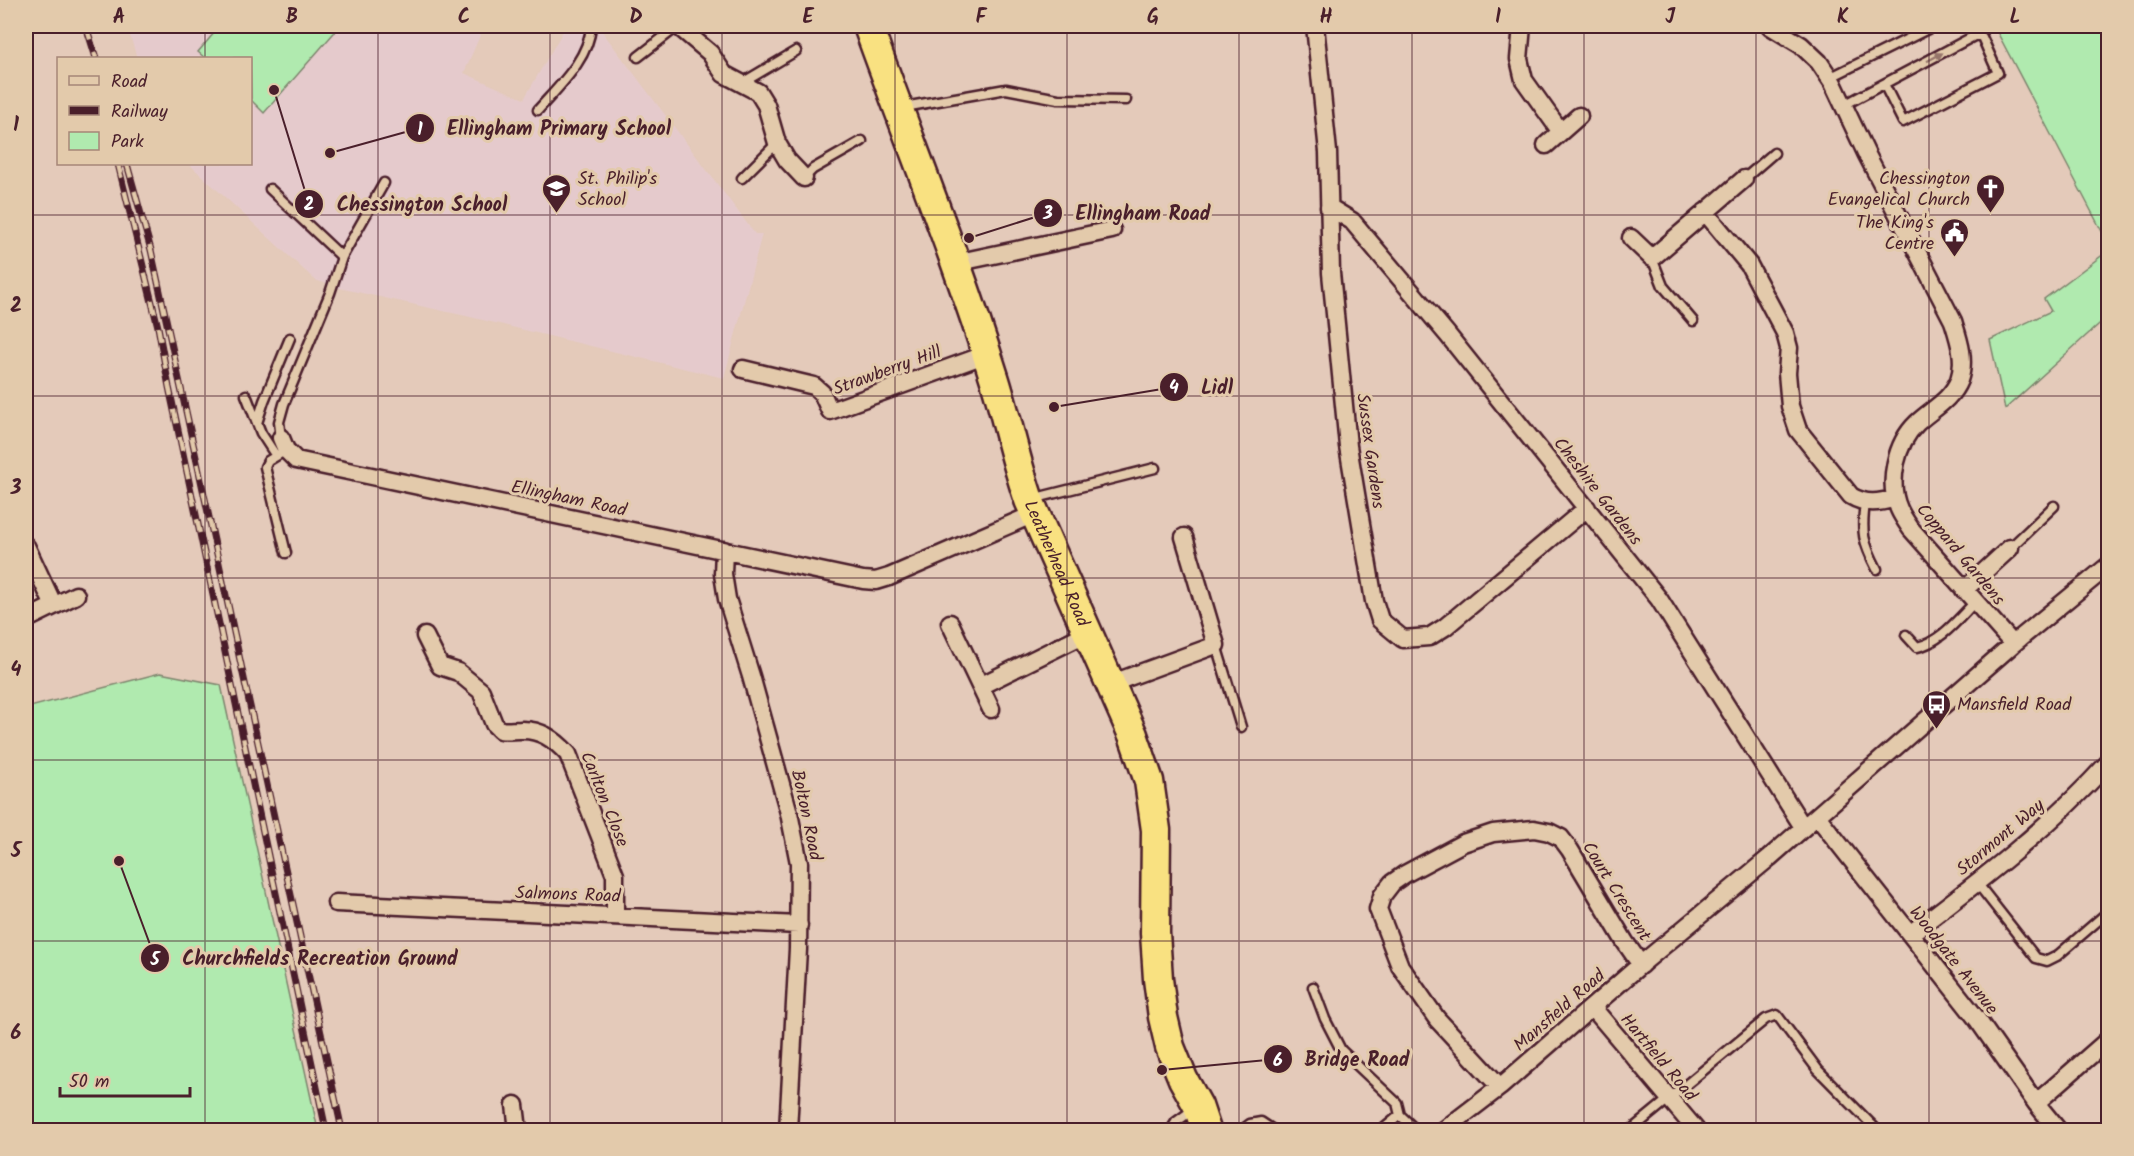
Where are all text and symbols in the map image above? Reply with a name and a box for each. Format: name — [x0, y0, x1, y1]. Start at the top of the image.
text: A — [113, 2, 125, 34]
text: B — [286, 2, 298, 34]
text: C — [458, 2, 470, 34]
text: D — [629, 2, 643, 34]
text: E — [802, 2, 814, 34]
text: F — [976, 2, 988, 34]
text: G — [1147, 2, 1159, 34]
text: H — [1319, 2, 1333, 34]
text: I — [1495, 2, 1501, 34]
text: J — [1665, 2, 1676, 34]
text: K — [1837, 2, 1849, 34]
text: L — [2010, 2, 2020, 34]
one-way arrow — [1927, 52, 1944, 62]
legend — [57, 57, 252, 165]
text: Road — [111, 68, 148, 97]
text: Railway — [111, 98, 168, 127]
callout: Ellingham Primary School — [405, 109, 683, 147]
text: 1 — [13, 110, 19, 142]
text: Ellingham Primary School — [447, 114, 672, 146]
text: 1 — [417, 116, 423, 145]
text: Park — [111, 128, 144, 157]
place label: St. Philip's School — [578, 165, 658, 215]
place label: Chessington Evangelical Church — [1828, 165, 1970, 215]
school or university icon: St. Philip's School — [541, 172, 573, 214]
church icon: Chessington Evangelical Church — [1975, 172, 2007, 214]
callout: Chessington School — [294, 185, 519, 223]
text: Chessington School — [337, 190, 508, 222]
text: 2 — [304, 191, 314, 220]
callout: Ellingham Road — [1033, 194, 1222, 232]
text: Ellingham Road — [1075, 199, 1212, 231]
text: 3 — [1042, 200, 1053, 229]
place label: The King's Centre — [1856, 209, 1934, 259]
public building icon: The King's Centre — [1939, 216, 1971, 258]
text: 2 — [10, 291, 22, 323]
street label: Strawberry Hill — [829, 338, 946, 404]
callout: Lidl — [1159, 368, 1245, 406]
text: Lidl — [1201, 373, 1234, 405]
text: 4 — [1169, 374, 1179, 403]
street label: Sussex Gardens — [1347, 392, 1392, 511]
street label: Cheshire Gardens — [1545, 431, 1649, 553]
text: 3 — [10, 473, 22, 505]
street label: Ellingham Road — [508, 473, 630, 526]
street label: Leatherhead Road — [1015, 496, 1097, 633]
street label: Coppard Gardens — [1908, 497, 2012, 613]
text: 4 — [11, 655, 22, 687]
bus stop icon: Mansfield Road — [1920, 688, 1952, 730]
place label: Mansfield Road — [1957, 691, 2072, 720]
street label: Carlton Close — [571, 747, 636, 852]
street label: Bolton Road — [782, 767, 829, 864]
street label: Stormont Way — [1950, 792, 2052, 884]
text: 5 — [10, 836, 23, 868]
street label: Court Crescent — [1574, 836, 1658, 948]
street label: Salmons Road — [515, 879, 622, 912]
street label: Woodgate Avenue — [1901, 900, 2005, 1022]
callout: Churchfields Recreation Ground — [140, 939, 470, 977]
text: Churchfields Recreation Ground — [182, 944, 459, 976]
text: 5 — [149, 946, 161, 975]
street label: Mansfield Road — [1507, 962, 1613, 1060]
street label: Hartfield Road — [1612, 1007, 1704, 1109]
text: 6 — [11, 1018, 22, 1050]
callout: Bridge Road — [1263, 1040, 1422, 1078]
text: Bridge Road — [1305, 1045, 1411, 1077]
text: 6 — [1273, 1047, 1283, 1076]
scale bar — [60, 1060, 190, 1098]
text: 50 m — [69, 1068, 109, 1097]

